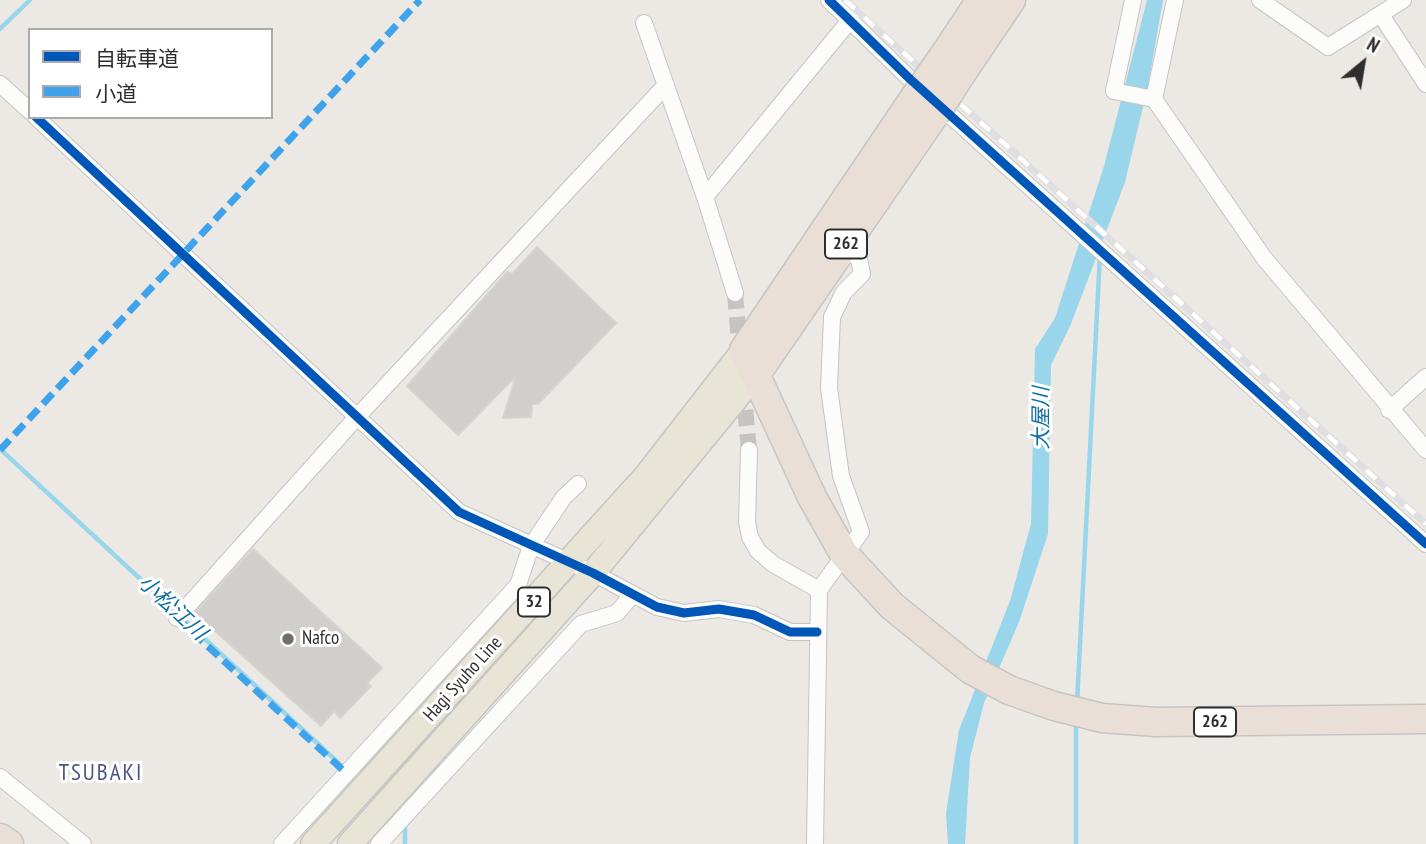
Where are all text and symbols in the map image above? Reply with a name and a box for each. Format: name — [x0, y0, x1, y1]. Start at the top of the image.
legend — [28, 28, 273, 119]
north arrow — [1328, 28, 1398, 98]
text: N — [1363, 32, 1384, 58]
text: 自転車道 — [95, 45, 179, 72]
text: 小道 — [95, 80, 137, 107]
road number: 262 — [825, 230, 867, 258]
water label: 大屋川 — [1029, 387, 1055, 449]
water label: 小松江川 — [133, 570, 211, 646]
road number: 32 — [518, 588, 550, 616]
place label: Nafco — [302, 628, 339, 650]
marker: Nafco — [280, 631, 296, 647]
street label: Hagi Syuho Line — [419, 632, 507, 726]
road number: 262 — [1194, 708, 1236, 736]
district label: TSUBAKI — [60, 759, 142, 787]

